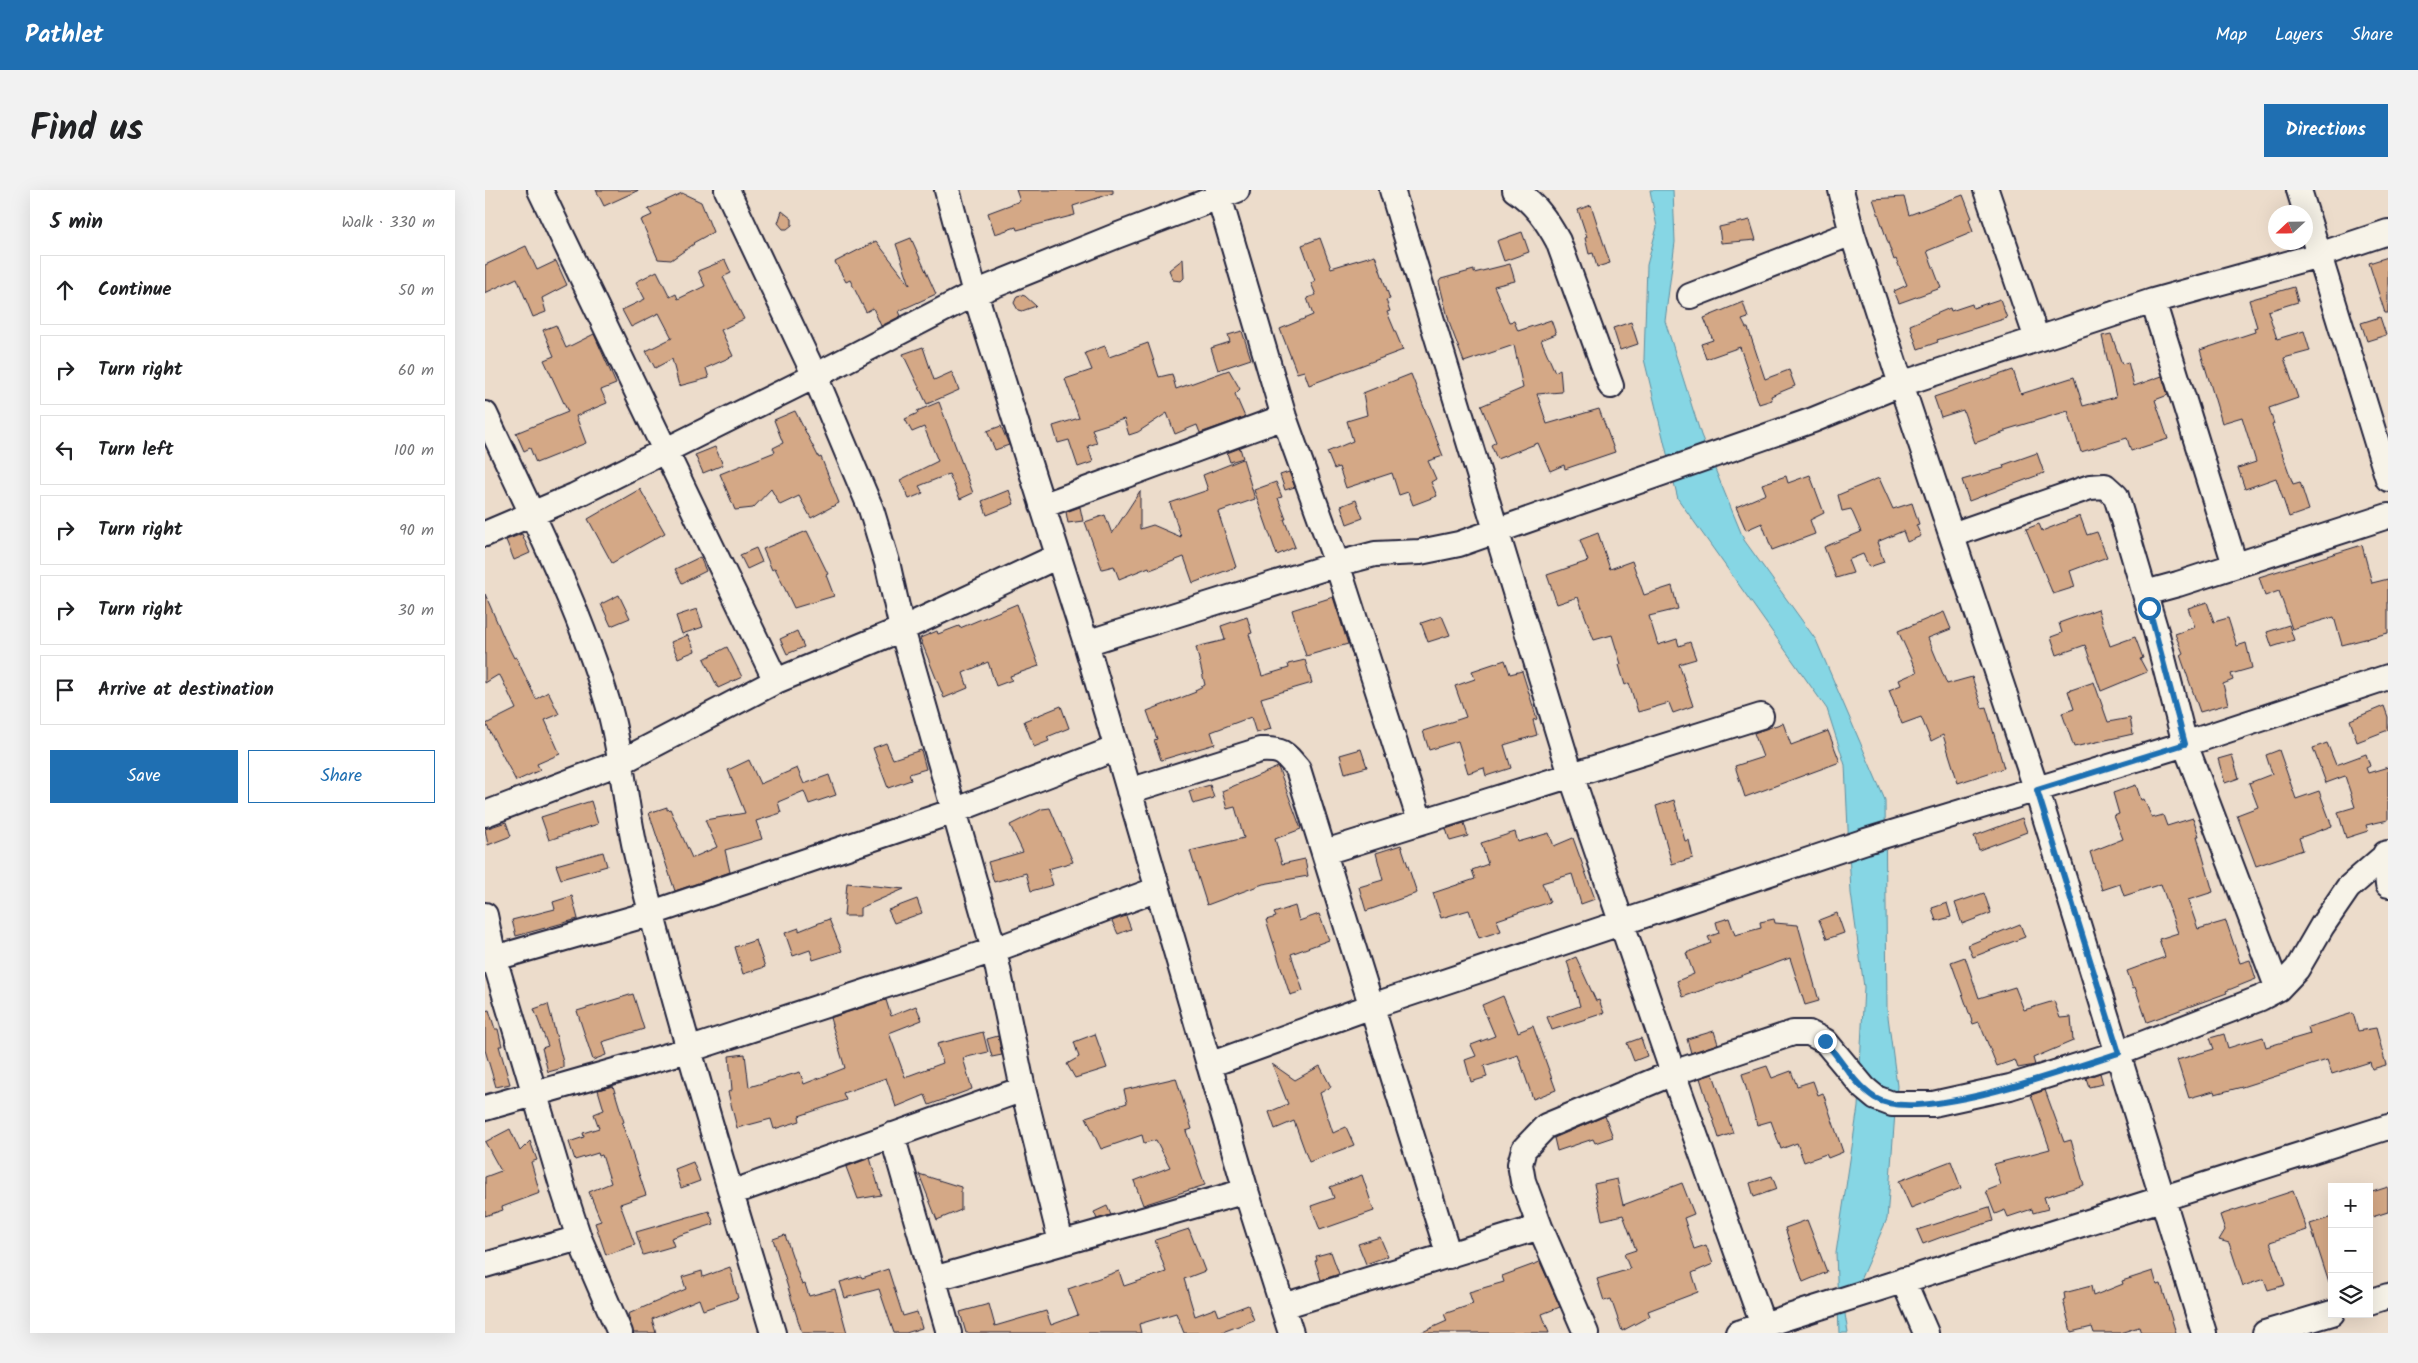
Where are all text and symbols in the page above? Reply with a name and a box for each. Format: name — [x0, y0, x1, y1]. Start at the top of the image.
text: Pathlet — [25, 16, 104, 55]
text: Map — [2216, 21, 2247, 50]
text: Layers — [2275, 21, 2323, 50]
text: Share — [2351, 21, 2393, 50]
text: Find us — [30, 102, 143, 158]
button: Directions — [2264, 104, 2388, 157]
north arrow — [2268, 205, 2313, 250]
text: 5 min — [50, 206, 103, 239]
text: Walk · 330 m — [342, 210, 435, 235]
text: Continue — [98, 275, 171, 305]
icon: ahead — [51, 276, 79, 304]
text: 50 m — [398, 278, 434, 303]
text: Turn right — [98, 355, 183, 385]
icon: right — [51, 356, 79, 384]
text: 60 m — [398, 358, 434, 383]
text: Turn left — [98, 435, 173, 465]
icon: left — [51, 436, 79, 464]
text: 100 m — [394, 438, 434, 463]
text: Turn right — [98, 515, 183, 545]
icon: right — [51, 516, 79, 544]
text: 90 m — [399, 518, 434, 543]
text: Turn right — [98, 595, 183, 625]
icon: right — [51, 596, 79, 624]
route start — [2138, 597, 2161, 620]
text: 30 m — [398, 598, 434, 623]
text: Arrive at destination — [98, 675, 274, 705]
icon: arrive — [51, 676, 79, 704]
button: Save — [50, 750, 238, 803]
button: Share — [248, 750, 435, 803]
route end — [1814, 1030, 1837, 1053]
map controls — [2328, 1183, 2373, 1318]
button: + — [2328, 1183, 2373, 1228]
button: − — [2328, 1228, 2373, 1273]
button: layers — [2328, 1273, 2373, 1318]

